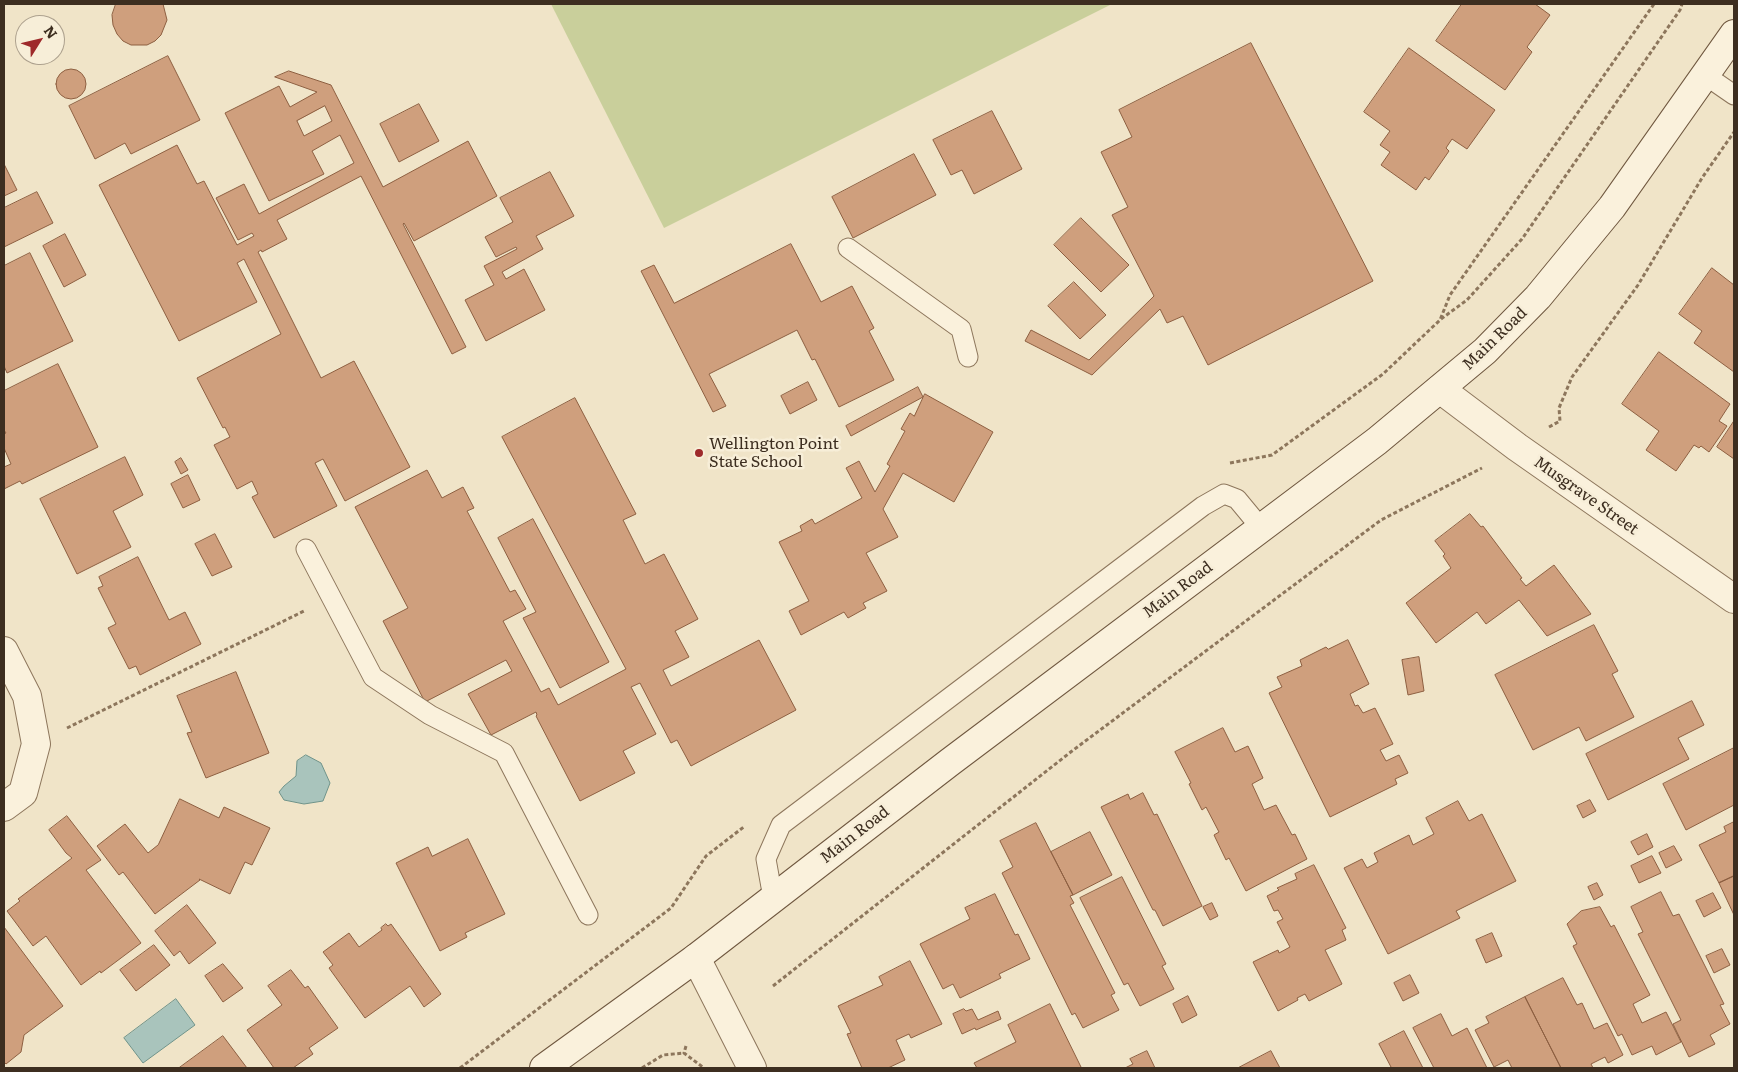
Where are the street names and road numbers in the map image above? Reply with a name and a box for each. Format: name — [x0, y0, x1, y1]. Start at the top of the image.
street label: Main Road — [1459, 304, 1531, 374]
street label: Musgrave Street — [1530, 453, 1642, 539]
street label: Main Road — [1139, 558, 1217, 622]
street label: Main Road — [817, 802, 893, 868]

